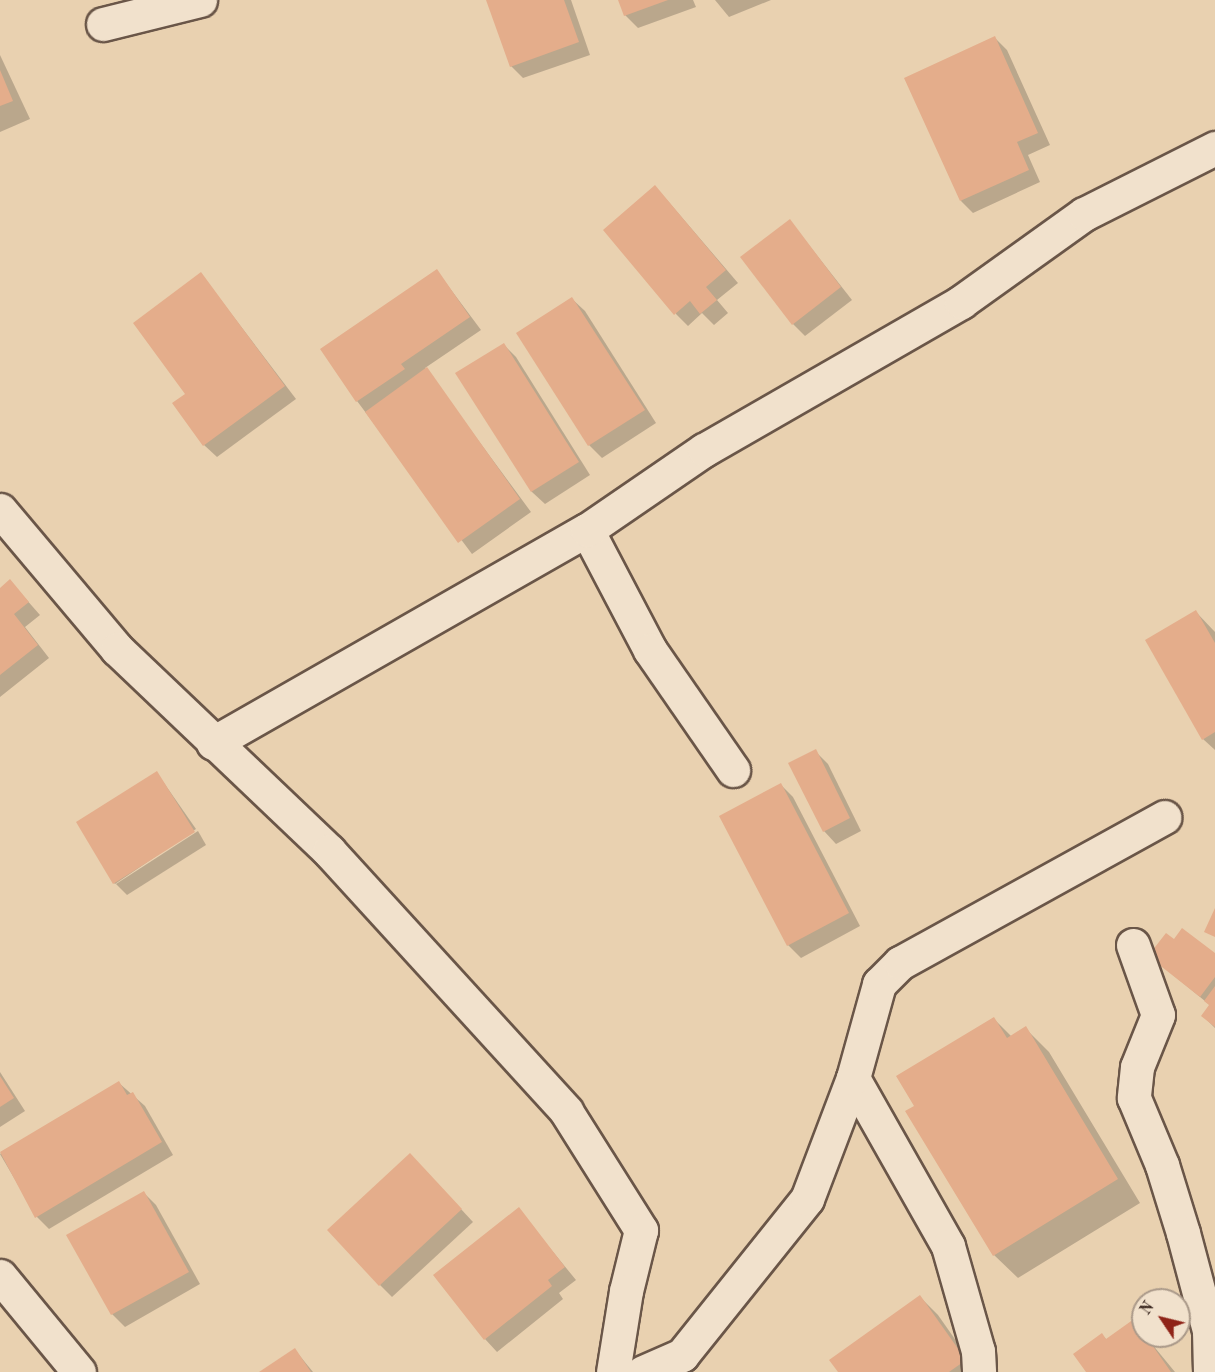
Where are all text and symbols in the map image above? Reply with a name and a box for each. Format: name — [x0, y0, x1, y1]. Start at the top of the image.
north arrow — [1131, 1288, 1191, 1348]
text: N — [1138, 1299, 1158, 1318]

